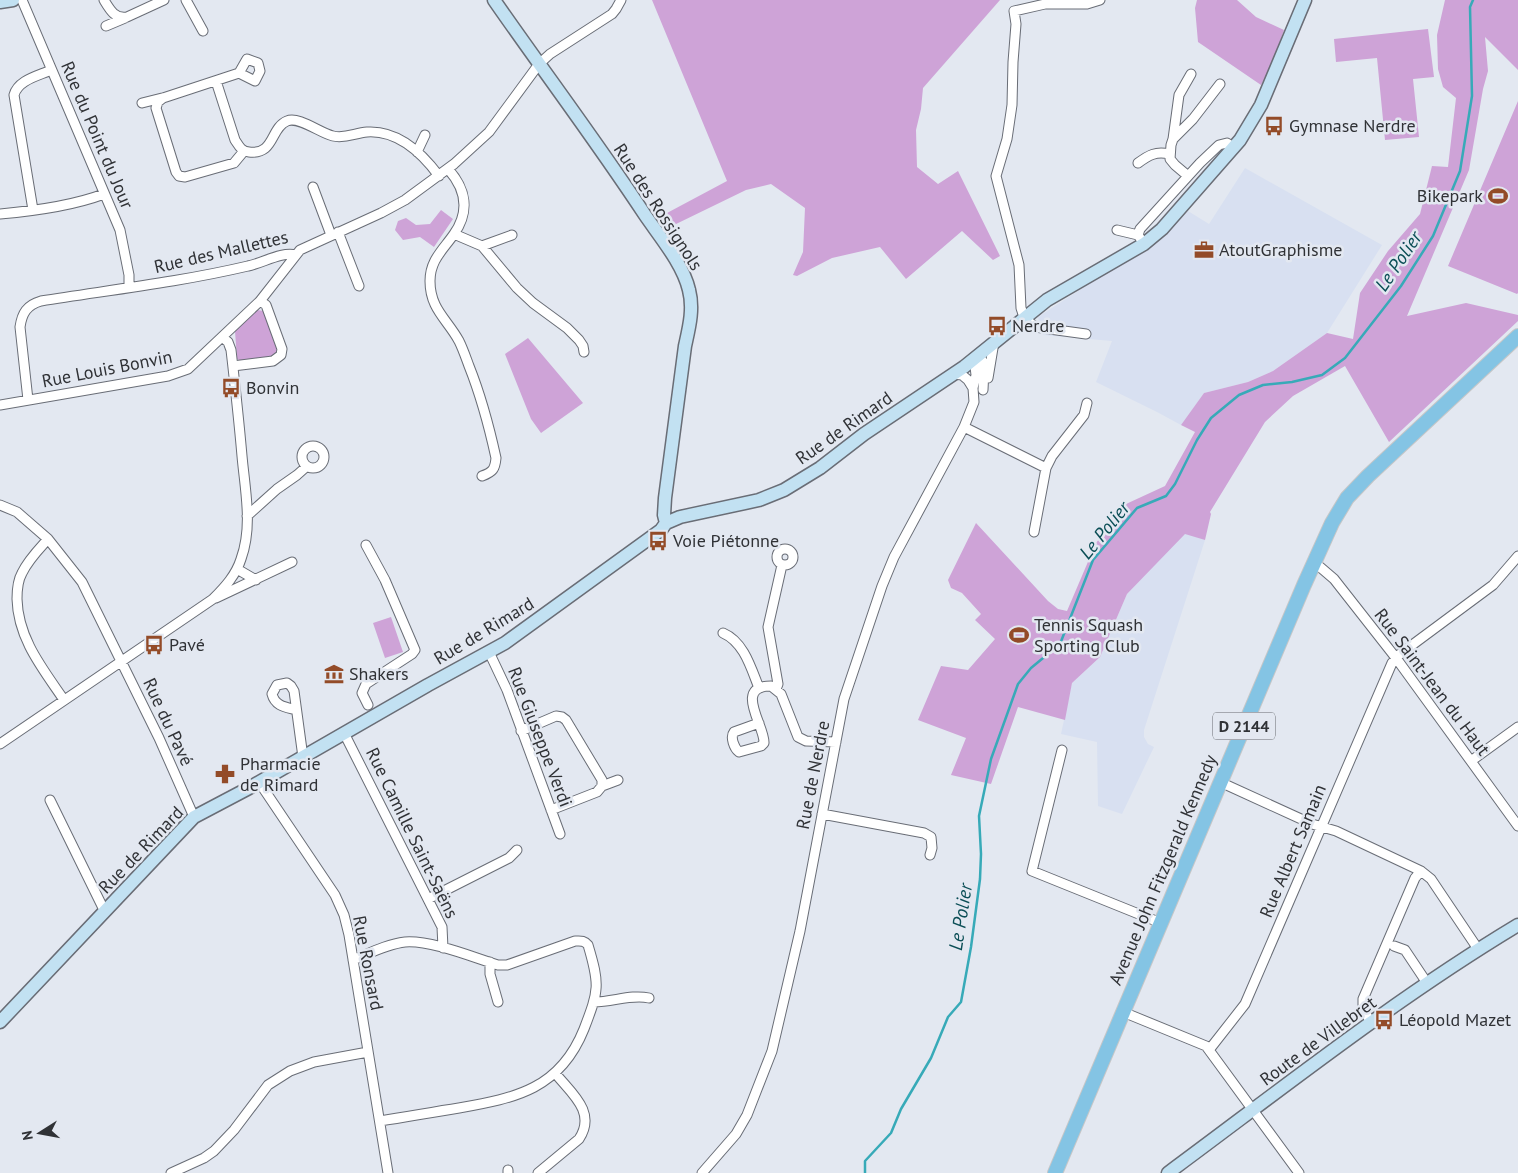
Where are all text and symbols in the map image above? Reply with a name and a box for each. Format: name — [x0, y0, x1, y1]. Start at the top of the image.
street label: Rue du Point du Jour — [56, 58, 139, 212]
place label: Gymnase Nerdre — [1289, 114, 1416, 137]
bus stop icon: Gymnase Nerdre — [1263, 115, 1285, 137]
street label: Rue des Rossignols — [609, 139, 708, 275]
place label: Bikepark — [1417, 184, 1483, 207]
sports icon: Bikepark — [1487, 185, 1509, 207]
street label: Rue des Mallettes — [152, 225, 290, 278]
water label: Le Polier — [1369, 225, 1428, 296]
place label: AtoutGraphisme — [1219, 238, 1342, 261]
office icon: AtoutGraphisme — [1193, 239, 1215, 261]
place label: Nerdre — [1012, 314, 1064, 337]
bus stop icon: Nerdre — [986, 315, 1008, 337]
street label: Rue Louis Bonvin — [40, 345, 174, 392]
place label: Bonvin — [246, 376, 299, 399]
bus stop icon: Bonvin — [220, 377, 242, 399]
street label: Rue de Rimard — [791, 386, 896, 469]
water label: Le Polier — [1074, 495, 1136, 564]
place label: Voie Piétonne — [672, 529, 779, 552]
bus stop icon: Voie Piétonne — [647, 530, 669, 552]
street label: Rue de Rimard — [430, 592, 538, 669]
street label: Rue Saint-Jean du Haut — [1370, 604, 1495, 760]
place label: Tennis Squash Sporting Club — [1034, 613, 1143, 657]
sports icon: Tennis Squash Sporting Club — [1008, 624, 1030, 646]
place label: Pavé — [169, 633, 205, 656]
bus stop icon: Pavé — [143, 634, 165, 656]
place label: Shakers — [349, 662, 409, 685]
museum icon: Shakers — [323, 663, 345, 685]
street label: Rue Giuseppe Verdi — [503, 663, 578, 810]
street label: Rue du Pavé — [138, 674, 199, 769]
road number: D 2144 — [1213, 712, 1275, 739]
street label: Rue de Nerdre — [791, 719, 834, 831]
street label: Rue Camille Saint-Saëns — [361, 744, 464, 922]
street label: Avenue John Fitzgerald Kennedy — [1103, 751, 1222, 989]
place label: Pharmacie de Rimard — [240, 752, 321, 796]
pharmacy icon: Pharmacie de Rimard — [214, 763, 236, 785]
street label: Rue Albert Samain — [1254, 781, 1331, 921]
street label: Rue de Rimard — [93, 801, 188, 898]
water label: Le Polier — [943, 880, 977, 952]
street label: Rue Ronsard — [348, 914, 389, 1012]
street label: Route de Villebret — [1255, 991, 1380, 1090]
place label: Léopold Mazet — [1399, 1008, 1511, 1031]
bus stop icon: Léopold Mazet — [1373, 1009, 1395, 1031]
north arrow — [15, 1108, 65, 1158]
text: N — [18, 1129, 37, 1142]

